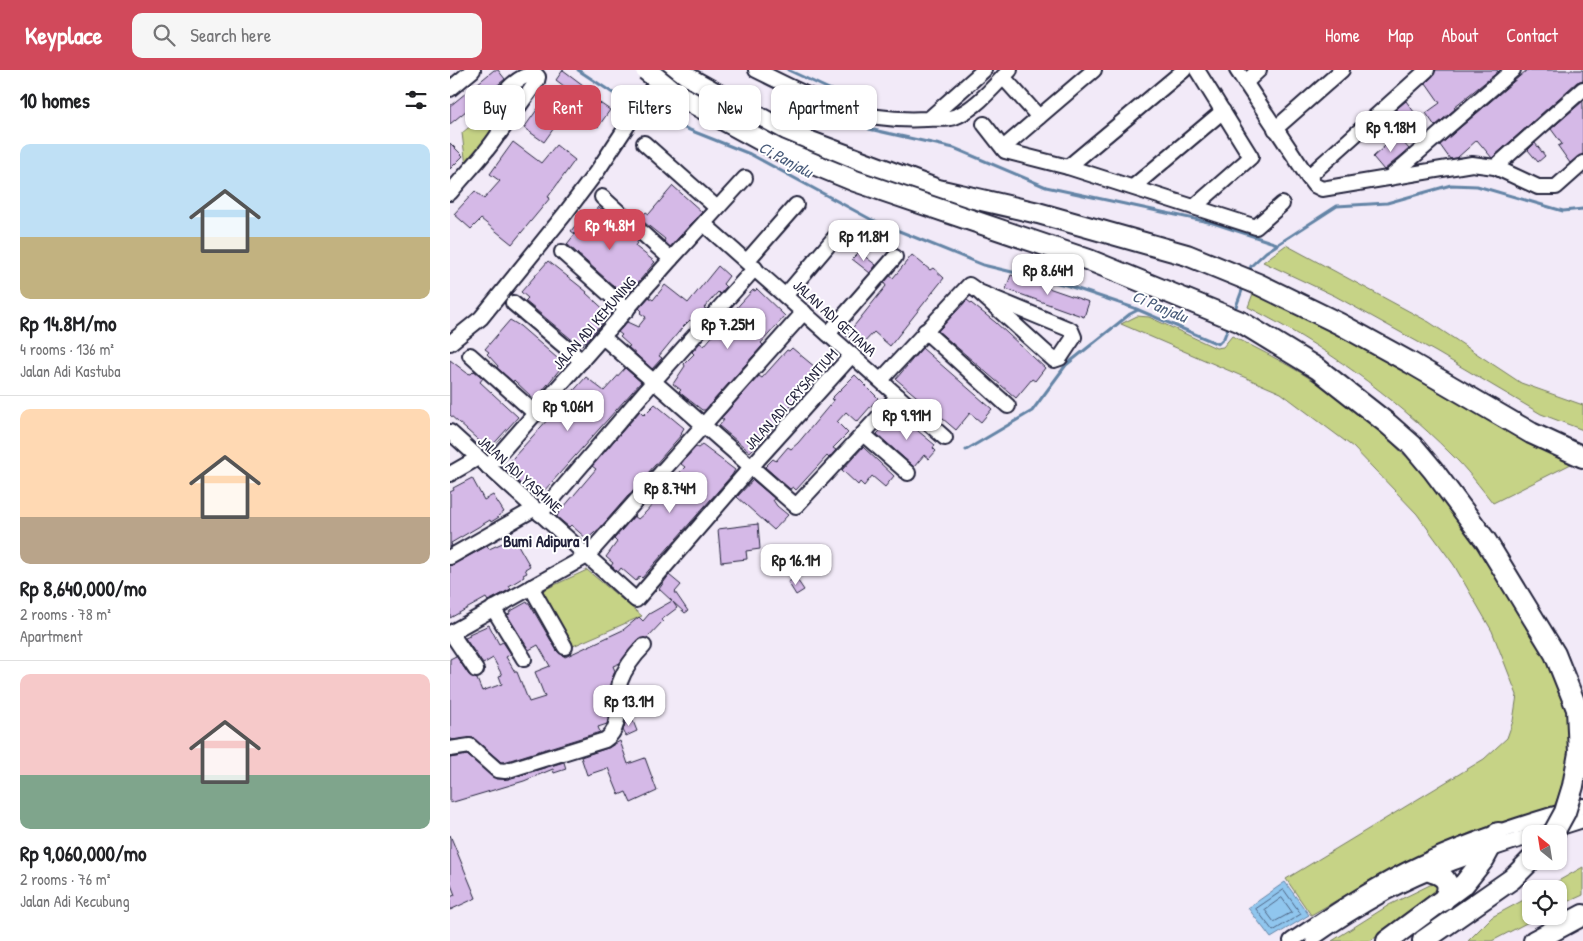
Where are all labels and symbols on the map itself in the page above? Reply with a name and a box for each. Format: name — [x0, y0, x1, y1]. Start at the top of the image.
pin: Rp 9.18M — [1339, 111, 1443, 153]
water label: Ci Panjalu — [755, 136, 818, 183]
pin: Rp 14.8M — [558, 208, 662, 251]
pin: Rp 11.8M — [812, 220, 916, 262]
pin: Rp 8.64M — [996, 254, 1100, 296]
street label: JALAN ADI KEMUNING — [548, 271, 641, 374]
street label: JALAN ADI GETIANA — [789, 275, 882, 362]
water label: Ci Panjalu — [1129, 285, 1192, 328]
pin: Rp 7.25M — [676, 308, 780, 350]
street label: JALAN ADI CRYSANTIUM — [740, 344, 842, 454]
pin: Rp 9.06M — [516, 390, 620, 432]
pin: Rp 9.91M — [855, 398, 959, 441]
street label: JALAN ADI YASMINE — [473, 431, 567, 518]
pin: Rp 8.74M — [618, 472, 722, 514]
district label: Bumi Adipura 1 — [503, 530, 589, 553]
pin: Rp 16.1M — [744, 544, 848, 586]
pin: Rp 13.1M — [577, 684, 681, 727]
north arrow — [1522, 825, 1568, 870]

